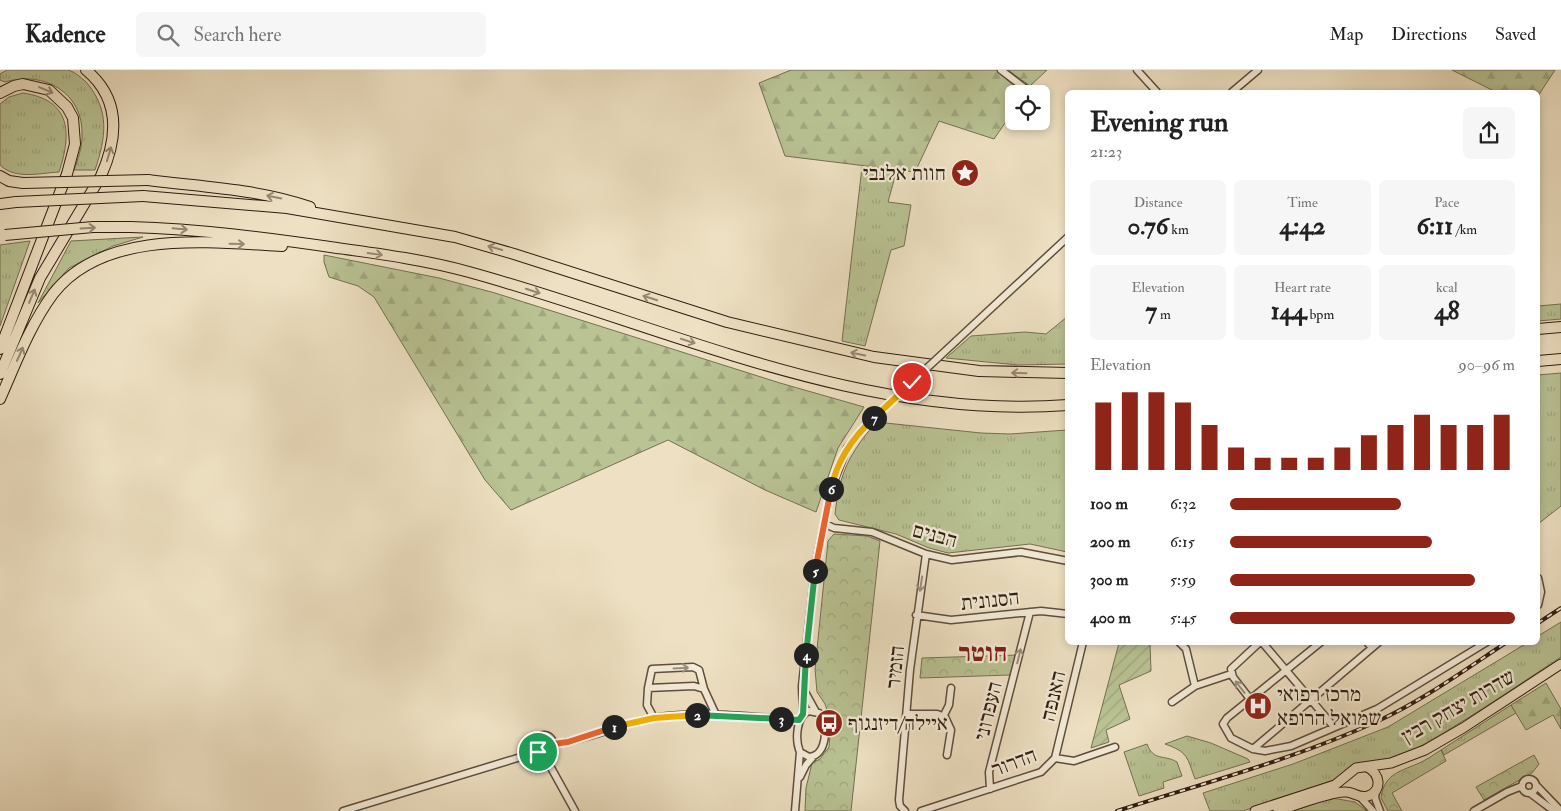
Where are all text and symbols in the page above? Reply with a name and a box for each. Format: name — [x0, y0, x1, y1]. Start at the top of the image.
search box — [136, 12, 486, 57]
text: Kadence — [25, 19, 106, 50]
icon: search — [154, 21, 182, 49]
text: Search here — [194, 23, 281, 47]
text: Map — [1330, 23, 1363, 46]
text: Directions — [1391, 23, 1467, 46]
text: Saved — [1495, 23, 1536, 46]
map controls — [1005, 85, 1050, 130]
button: locate — [1005, 85, 1050, 130]
one-way arrow — [38, 86, 53, 95]
text: Evening run — [1090, 105, 1228, 140]
button: share — [1463, 107, 1515, 159]
text: 21:23 — [1090, 142, 1122, 162]
one-way arrow — [105, 146, 115, 162]
place icon: חוות אלנבי — [950, 158, 980, 188]
place label: חוות אלנבי — [863, 160, 946, 187]
one-way arrow — [267, 191, 283, 201]
text: Distance — [1134, 194, 1183, 211]
text: Time — [1287, 194, 1318, 211]
text: Pace — [1434, 194, 1459, 211]
text: 0.76 — [1128, 211, 1168, 242]
text: 4:42 — [1280, 211, 1325, 242]
text: 6:11 — [1416, 211, 1453, 242]
text: km — [1168, 221, 1189, 238]
text: /km — [1453, 221, 1477, 238]
one-way arrow — [80, 223, 96, 232]
one-way arrow — [171, 224, 187, 234]
one-way arrow — [228, 239, 245, 249]
one-way arrow — [488, 243, 504, 253]
one-way arrow — [367, 249, 383, 259]
text: Elevation — [1131, 279, 1185, 296]
text: Heart rate — [1274, 279, 1331, 296]
text: kcal — [1436, 279, 1458, 296]
one-way arrow — [525, 287, 541, 297]
one-way arrow — [27, 289, 37, 304]
one-way arrow — [643, 293, 658, 302]
text: 7 — [1146, 296, 1157, 327]
text: 144 — [1271, 296, 1307, 327]
text: 48 — [1434, 296, 1459, 327]
text: m — [1157, 306, 1171, 323]
text: bpm — [1307, 306, 1334, 323]
one-way arrow — [680, 337, 696, 347]
one-way arrow — [16, 347, 25, 362]
one-way arrow — [850, 348, 866, 358]
text: Elevation — [1090, 355, 1151, 375]
text: 90–96 m — [1458, 355, 1515, 375]
pin — [891, 361, 933, 403]
icon: check — [898, 368, 926, 396]
one-way arrow — [1011, 368, 1027, 377]
pin: 7 — [862, 406, 886, 430]
text: 7 — [871, 410, 878, 427]
pin: 6 — [818, 476, 844, 502]
text: 6 — [828, 481, 835, 498]
text: 100 m — [1090, 494, 1128, 514]
text: 6:32 — [1170, 494, 1196, 514]
street label: הבנים — [909, 517, 960, 554]
text: 200 m — [1090, 532, 1130, 552]
text: 6:15 — [1170, 532, 1195, 552]
pin: 5 — [802, 558, 828, 584]
text: 5 — [812, 563, 819, 580]
text: 300 m — [1090, 570, 1128, 590]
text: 5:59 — [1170, 570, 1196, 590]
one-way arrow — [916, 576, 926, 592]
street label: הסנונית — [959, 584, 1021, 617]
text: 400 m — [1090, 608, 1131, 628]
text: 5:45 — [1170, 608, 1197, 628]
district label: חוטר — [959, 637, 1007, 669]
pin: 4 — [794, 642, 818, 668]
street label: הזמיר — [880, 644, 911, 690]
text: 4 — [803, 647, 810, 664]
one-way arrow — [1014, 649, 1024, 665]
one-way arrow — [673, 663, 689, 672]
street label: שדרות יצחק רבין — [1397, 663, 1520, 750]
street label: האנפה — [1035, 668, 1072, 724]
street label: העפרוני — [968, 679, 1009, 743]
one-way arrow — [1235, 680, 1245, 694]
place label: מרכז רפואי שמואל הרופא — [1277, 681, 1381, 732]
hospital icon: מרכז רפואי שמואל הרופא — [1243, 691, 1273, 721]
pin: 2 — [684, 702, 710, 728]
pin: 3 — [768, 706, 794, 732]
text: 2 — [694, 707, 701, 724]
bus stop icon: איילה/דיזנגוף — [814, 708, 844, 738]
place label: איילה/דיזנגוף — [848, 710, 948, 737]
text: 3 — [779, 711, 784, 728]
pin: 1 — [602, 714, 626, 740]
text: 1 — [612, 719, 617, 736]
pin — [517, 731, 559, 773]
icon: arrive — [524, 738, 552, 766]
street label: הדרור — [988, 742, 1041, 783]

